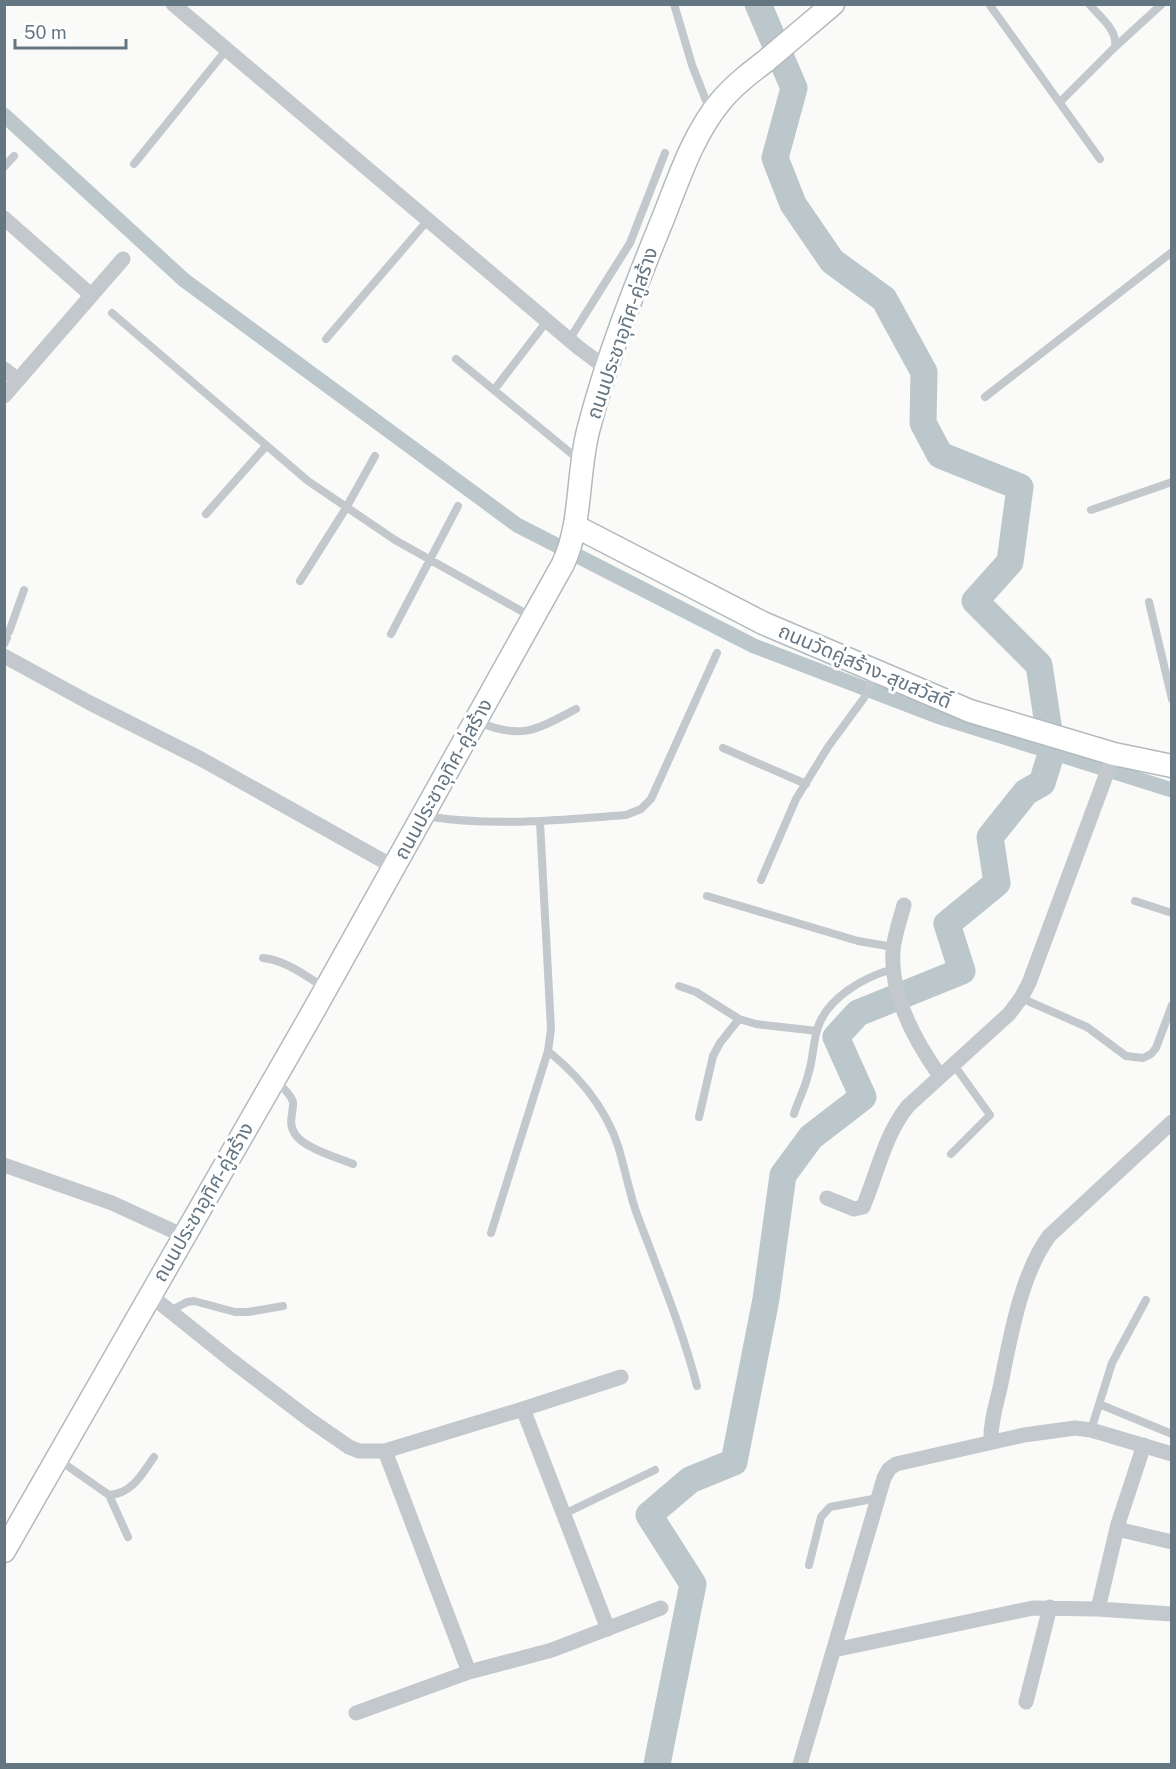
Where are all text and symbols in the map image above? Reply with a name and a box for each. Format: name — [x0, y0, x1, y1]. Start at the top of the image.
scale bar — [15, 12, 126, 50]
text: 50 m — [24, 22, 67, 43]
street label: ถนนประชาอุทิศ-คู่สร้าง — [581, 244, 664, 423]
street label: ถนนวัดคู่สร้าง-สุขสวัสดิ์ — [774, 619, 955, 714]
street label: ถนนประชาอุทิศ-คู่สร้าง — [389, 694, 498, 864]
street label: ถนนประชาอุทิศ-คู่สร้าง — [148, 1118, 259, 1287]

